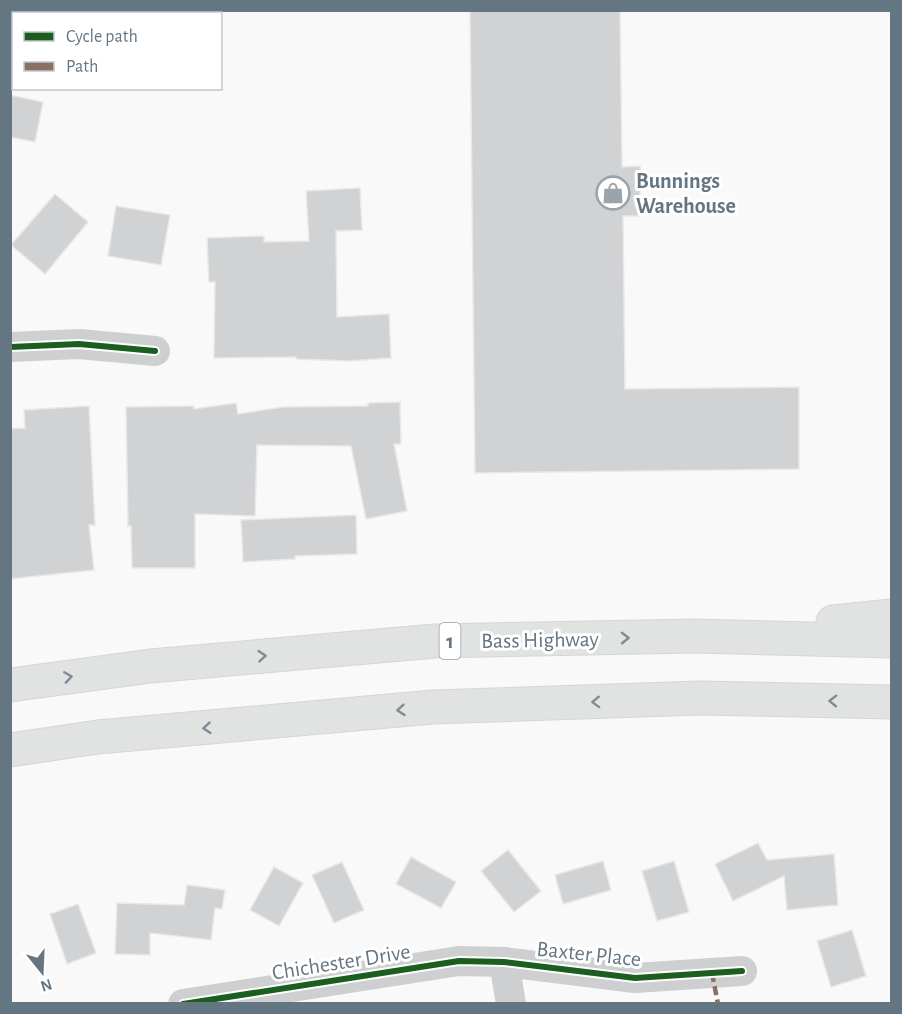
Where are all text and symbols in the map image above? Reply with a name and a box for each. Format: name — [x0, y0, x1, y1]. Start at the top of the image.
legend — [12, 12, 222, 90]
text: Cycle path — [66, 28, 138, 46]
text: Path — [66, 58, 98, 76]
place label: Bunnings Warehouse — [636, 170, 736, 217]
shop icon: Bunnings Warehouse — [595, 175, 631, 211]
road number: 1 — [440, 623, 460, 659]
street label: Bass Highway — [481, 628, 600, 652]
one-way arrow — [620, 631, 629, 644]
one-way arrow — [258, 650, 267, 663]
one-way arrow — [64, 671, 73, 684]
one-way arrow — [592, 695, 601, 708]
one-way arrow — [829, 695, 838, 707]
one-way arrow — [397, 703, 406, 716]
one-way arrow — [203, 721, 212, 734]
street label: Baxter Place — [536, 938, 642, 970]
street label: Chichester Drive — [270, 940, 412, 984]
north arrow — [12, 942, 72, 1002]
text: N — [39, 976, 54, 995]

